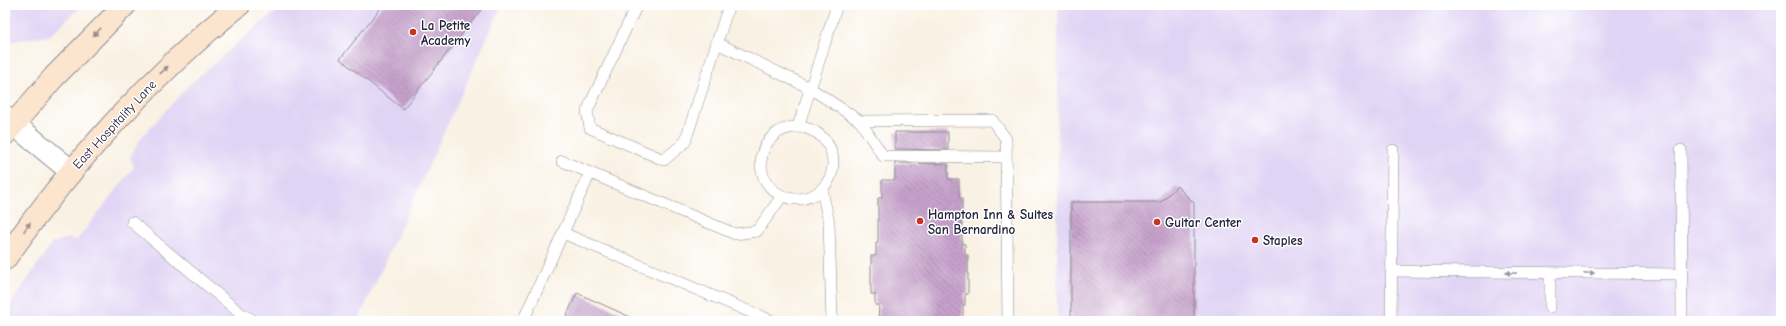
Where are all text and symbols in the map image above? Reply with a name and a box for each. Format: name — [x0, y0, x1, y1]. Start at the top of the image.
place label: La Petite Academy — [421, 18, 471, 48]
one-way arrow — [92, 27, 102, 37]
marker: La Petite Academy — [408, 27, 418, 37]
one-way arrow — [159, 66, 169, 75]
street label: East Hospitality Lane — [69, 77, 160, 172]
place label: Hampton Inn & Suites San Bernardino — [928, 207, 1053, 237]
place label: Guitar Center — [1165, 215, 1242, 230]
marker: Hampton Inn & Suites San Bernardino — [915, 216, 925, 226]
marker: Guitar Center — [1152, 217, 1162, 227]
one-way arrow — [23, 222, 31, 232]
place label: Staples — [1263, 233, 1303, 248]
marker: Staples — [1250, 235, 1260, 245]
one-way arrow — [1504, 270, 1517, 276]
one-way arrow — [1583, 270, 1595, 277]

